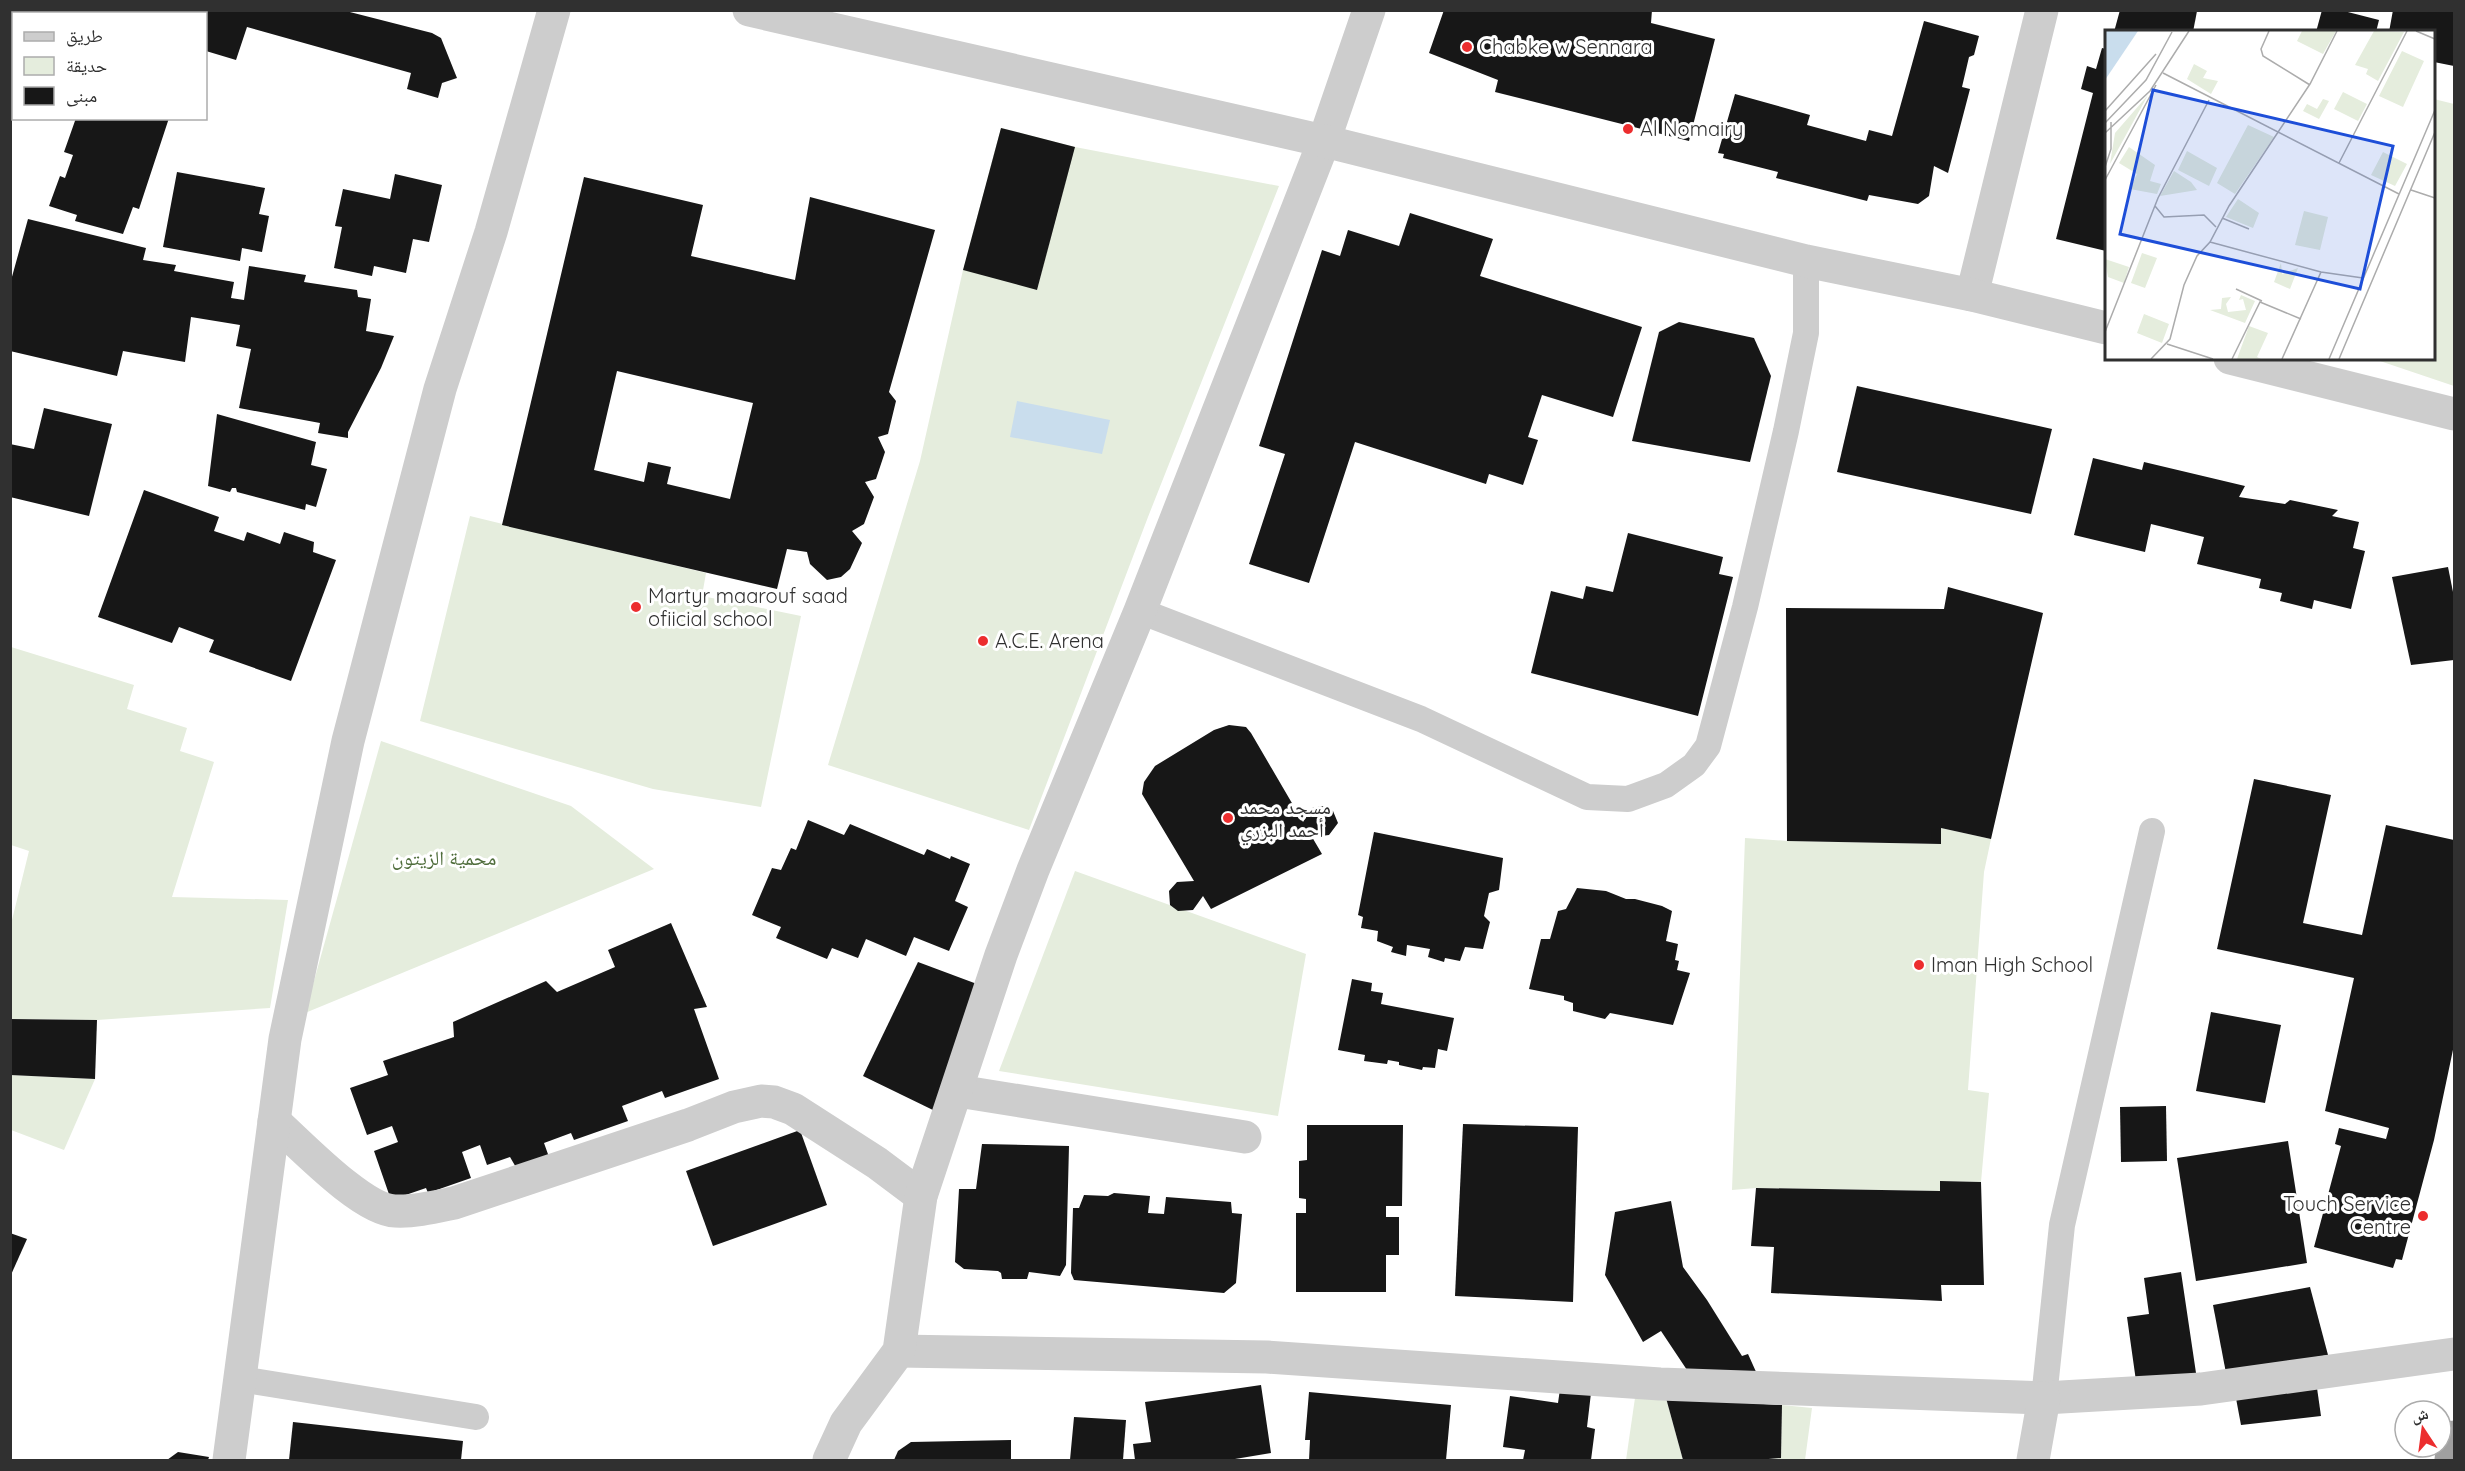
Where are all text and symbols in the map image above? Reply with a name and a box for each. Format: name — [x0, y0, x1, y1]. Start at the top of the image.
legend — [12, 12, 207, 120]
text: طريق — [66, 24, 103, 47]
inset map — [2105, 30, 2435, 360]
place label: Chabke w Sennara — [1479, 34, 1653, 59]
marker: Chabke w Sennara — [1460, 40, 1474, 54]
text: حديقة — [66, 54, 107, 77]
text: مبنى — [66, 84, 97, 107]
place label: Al Nomairy — [1640, 116, 1743, 141]
marker: Al Nomairy — [1621, 122, 1635, 136]
place label: Martyr maarouf saad ofiicial school — [648, 583, 848, 631]
marker: Martyr maarouf saad ofiicial school — [629, 600, 643, 614]
place label: A.C.E. Arena — [995, 628, 1104, 653]
marker: A.C.E. Arena — [976, 634, 990, 648]
place label: مسجد محمد أحمد البزري — [1240, 794, 1331, 846]
marker: مسجد محمد أحمد البزري — [1221, 811, 1235, 825]
park label: محمية الزيتون — [392, 845, 496, 870]
place label: Iman High School — [1931, 952, 2093, 977]
marker: Iman High School — [1912, 958, 1926, 972]
place label: Touch Service Centre — [2283, 1191, 2411, 1239]
marker: Touch Service Centre — [2416, 1209, 2430, 1223]
north arrow — [2393, 1399, 2453, 1459]
text: ش — [2409, 1403, 2430, 1426]

